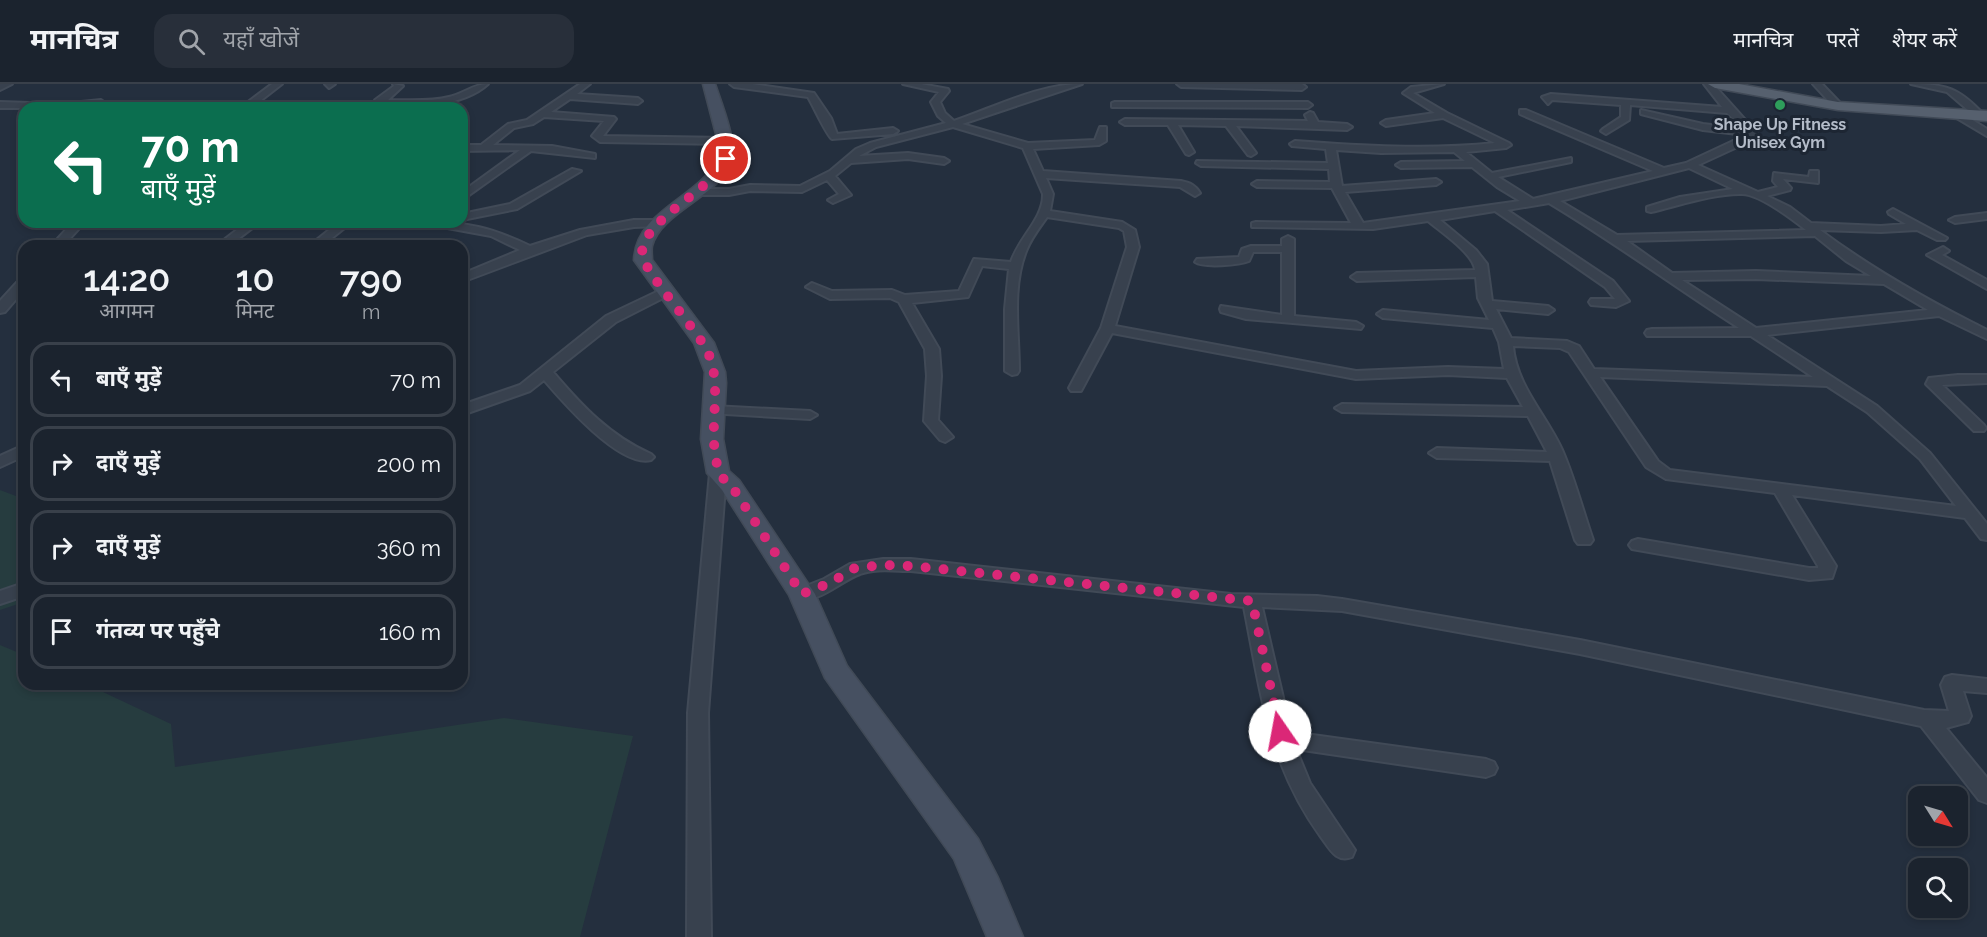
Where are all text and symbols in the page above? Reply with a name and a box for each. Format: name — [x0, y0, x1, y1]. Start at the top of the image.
search box — [154, 14, 574, 68]
text: मानचित्र — [30, 23, 118, 56]
icon: search — [175, 25, 208, 58]
text: यहाँ खोजें — [223, 26, 299, 52]
text: मानचित्र — [1733, 27, 1793, 52]
text: परतें — [1826, 27, 1859, 52]
text: शेयर करें — [1892, 27, 1957, 52]
marker: Shape Up Fitness Unisex Gym — [1773, 98, 1787, 112]
place label: Shape Up Fitness Unisex Gym — [1714, 115, 1846, 152]
text: 70 m — [141, 123, 240, 172]
icon: left — [42, 126, 120, 204]
pin — [700, 133, 751, 184]
icon: arrive — [709, 142, 742, 175]
text: बाएँ मुड़ें — [141, 173, 216, 204]
text: 14:20 — [83, 257, 170, 299]
text: 10 — [236, 257, 275, 299]
text: 790 — [340, 258, 403, 300]
text: आगमन — [99, 299, 154, 323]
text: मिनट — [236, 299, 274, 323]
text: m — [362, 300, 380, 324]
icon: left — [45, 363, 78, 396]
text: बाएँ मुड़ें — [96, 365, 162, 391]
text: 70 m — [390, 367, 441, 393]
icon: right — [45, 447, 78, 480]
text: दाएँ मुड़ें — [96, 449, 160, 475]
text: 200 m — [377, 451, 441, 477]
icon: right — [45, 531, 78, 564]
text: दाएँ मुड़ें — [96, 533, 160, 559]
text: 360 m — [377, 535, 441, 561]
icon: arrive — [45, 615, 78, 648]
text: गंतव्य पर पहुँचे — [96, 617, 220, 643]
text: 160 m — [379, 619, 441, 645]
position arrow — [1248, 699, 1312, 763]
north arrow — [1908, 786, 1968, 846]
map controls — [1908, 786, 1968, 918]
button: search — [1908, 858, 1968, 918]

